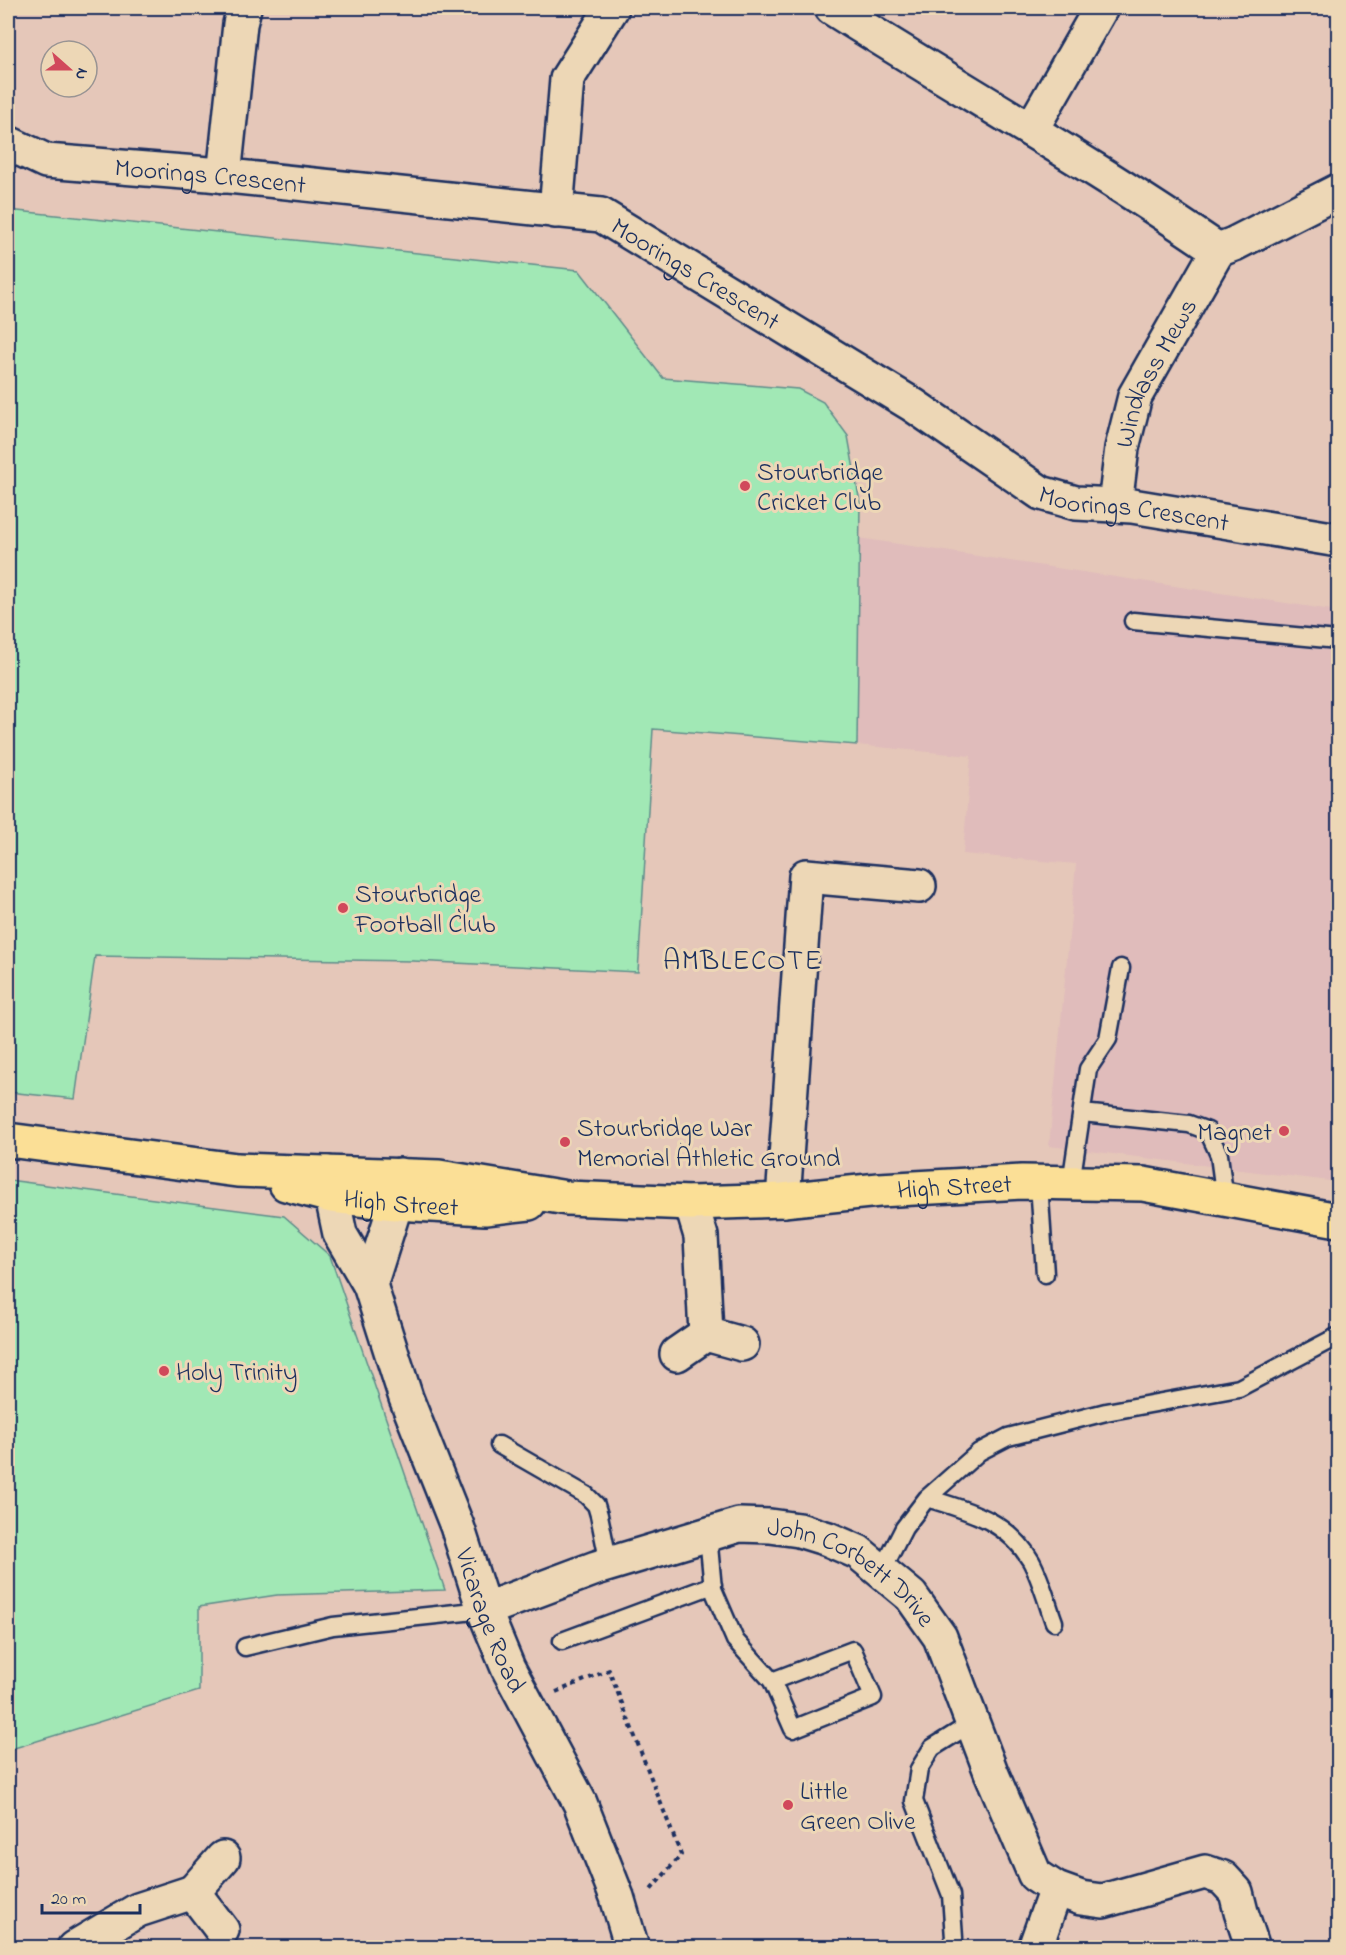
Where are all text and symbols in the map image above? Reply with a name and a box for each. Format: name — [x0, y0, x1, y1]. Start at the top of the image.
north arrow — [39, 39, 99, 99]
text: N — [68, 64, 94, 83]
street label: Moorings Crescent — [113, 151, 308, 206]
street label: Moorings Crescent — [603, 209, 787, 342]
street label: Windlass Mews — [1107, 292, 1209, 452]
place label: Stourbridge Cricket Club — [757, 455, 884, 523]
street label: Moorings Crescent — [1034, 477, 1232, 544]
marker: Stourbridge Cricket Club — [738, 479, 752, 493]
place label: Stourbridge Football Club — [354, 877, 496, 945]
marker: Stourbridge Football Club — [336, 901, 350, 915]
district label: AMBLECOTE — [663, 942, 823, 983]
place label: Stourbridge War Memorial Athletic Ground — [577, 1111, 841, 1179]
place label: Magnet — [1197, 1115, 1272, 1153]
marker: Magnet — [1277, 1124, 1291, 1138]
marker: Stourbridge War Memorial Athletic Ground — [558, 1135, 572, 1149]
street label: High Street — [896, 1167, 1013, 1211]
street label: High Street — [342, 1181, 460, 1228]
place label: Holy Trinity — [176, 1355, 298, 1393]
marker: Holy Trinity — [157, 1364, 171, 1378]
street label: John Corbett Drive — [765, 1510, 943, 1636]
street label: Vicarage Road — [443, 1543, 534, 1701]
place label: Little Green Olive — [800, 1774, 916, 1842]
marker: Little Green Olive — [781, 1798, 795, 1812]
scale bar — [42, 1877, 140, 1915]
text: 20 m — [51, 1887, 86, 1913]

